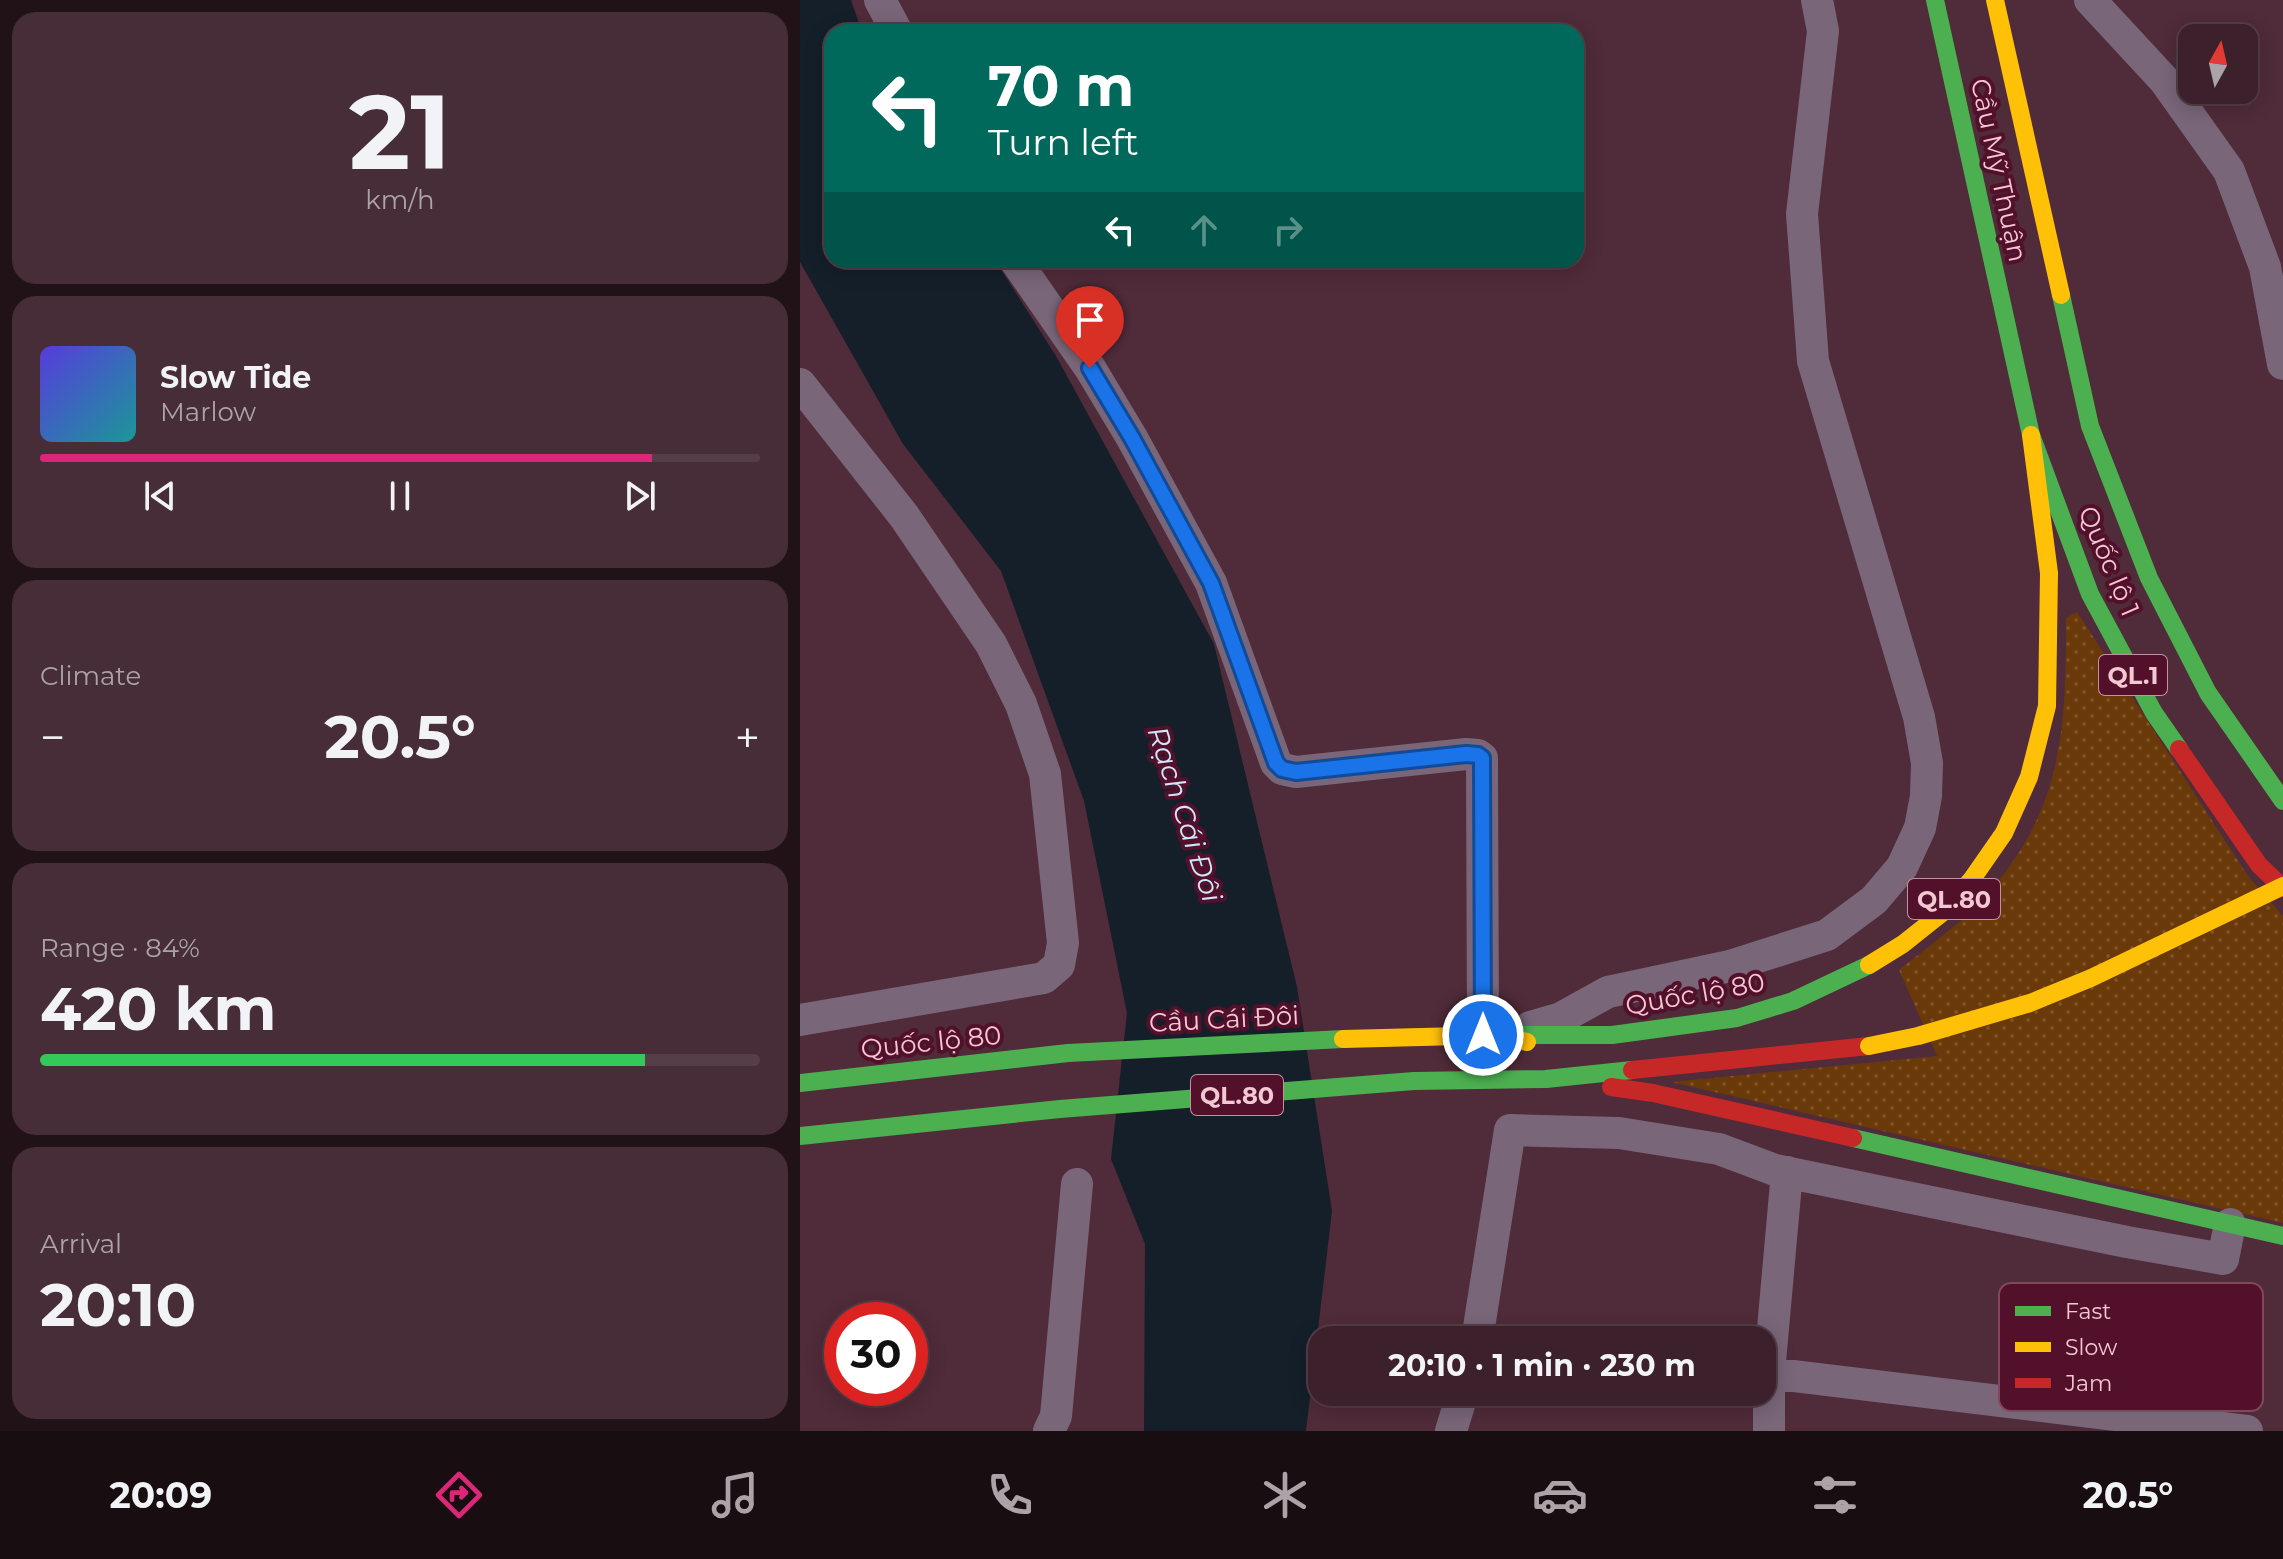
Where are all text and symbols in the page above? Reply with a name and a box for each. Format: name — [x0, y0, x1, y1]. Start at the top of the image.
north arrow — [2178, 24, 2258, 104]
map controls — [2178, 24, 2258, 104]
text: 70 m — [988, 52, 1134, 120]
icon: left — [856, 56, 960, 160]
text: 21 — [349, 68, 451, 195]
street label: Cầu Mỹ Thuận — [1964, 75, 2034, 265]
text: Turn left — [988, 120, 1139, 164]
text: km/h — [365, 184, 435, 216]
icon: left — [1098, 208, 1142, 252]
icon: ahead — [1182, 208, 1226, 252]
icon: right — [1266, 208, 1310, 252]
pin — [1056, 286, 1124, 368]
icon: arrive — [1068, 298, 1112, 342]
text: Slow Tide — [160, 359, 311, 396]
text: Marlow — [160, 396, 256, 428]
icon: previous — [138, 474, 182, 518]
icon: pause — [378, 474, 422, 518]
icon: next — [618, 474, 662, 518]
street label: Quốc lộ 1 — [2072, 501, 2146, 621]
road number: QL.1 — [2099, 655, 2167, 695]
text: Climate — [40, 660, 141, 692]
text: 20.5° — [324, 700, 476, 773]
text: − — [40, 710, 65, 764]
text: + — [735, 710, 760, 764]
water label: Rạch Cái Đôi — [1141, 722, 1230, 907]
road number: QL.80 — [1908, 879, 2000, 919]
text: Range · 84% — [40, 932, 200, 964]
street label: Quốc lộ 80 — [1623, 966, 1767, 1022]
text: 420 km — [40, 972, 276, 1045]
position arrow — [1441, 993, 1525, 1077]
street label: Cầu Cái Đôi — [1148, 999, 1300, 1039]
street label: Quốc lộ 80 — [859, 1019, 1003, 1065]
road number: QL.80 — [1191, 1075, 1283, 1115]
text: Arrival — [40, 1228, 122, 1260]
text: 20:10 — [40, 1268, 196, 1341]
legend — [1999, 1283, 2263, 1411]
text: Fast — [2065, 1298, 2111, 1325]
speed limit sign: 30 — [824, 1302, 928, 1406]
text: Slow — [2065, 1334, 2118, 1361]
text: 20:10 · 1 min · 230 m — [1388, 1347, 1696, 1384]
text: Jam — [2064, 1370, 2112, 1397]
icon: directions — [431, 1467, 487, 1523]
icon: music — [707, 1467, 763, 1523]
icon: phone — [982, 1467, 1038, 1523]
icon: climate — [1257, 1467, 1313, 1523]
icon: car — [1532, 1467, 1588, 1523]
icon: filters — [1807, 1467, 1863, 1523]
text: 20:09 — [110, 1473, 212, 1517]
text: 20.5° — [2083, 1473, 2173, 1517]

